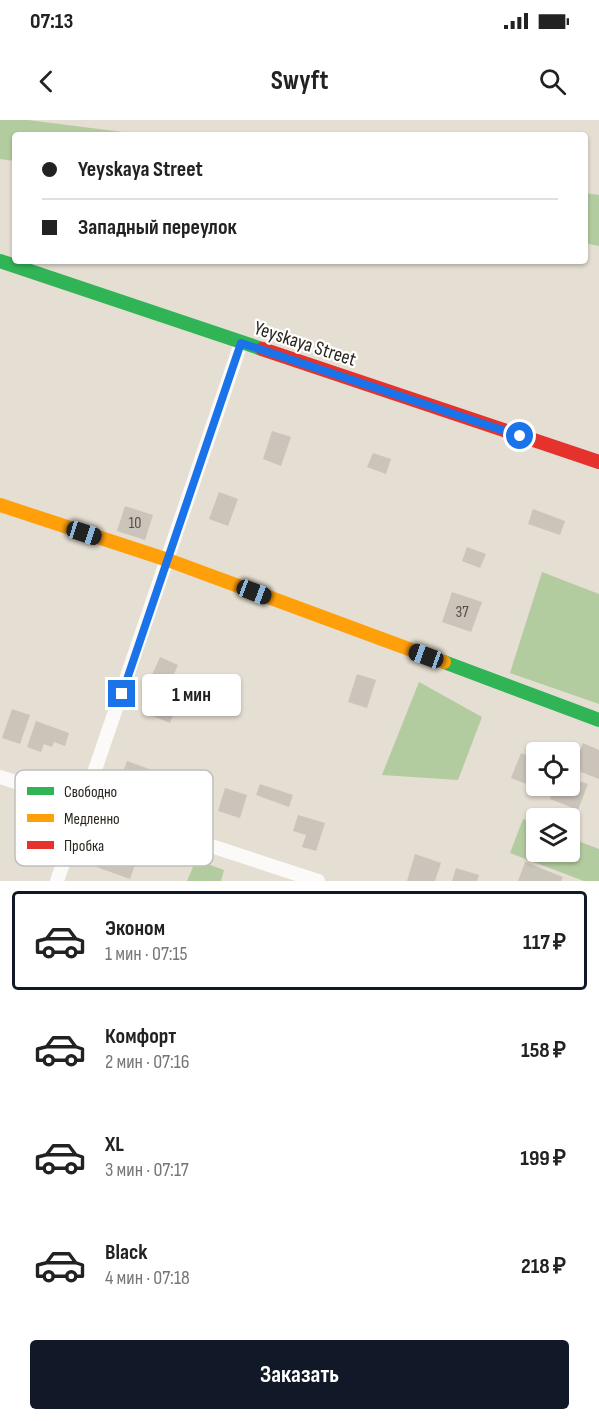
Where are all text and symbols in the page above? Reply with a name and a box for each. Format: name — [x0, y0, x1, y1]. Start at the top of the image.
text: 07:13 — [30, 8, 73, 35]
icon: back — [30, 65, 63, 98]
text: Swyft — [271, 65, 328, 97]
icon: search — [536, 65, 569, 98]
text: Yeyskaya Street — [78, 156, 203, 183]
text: Западный переулок — [78, 214, 237, 241]
street label: Yeyskaya Street — [251, 316, 359, 372]
route start — [506, 422, 533, 449]
house number: 10 — [129, 514, 141, 533]
car — [64, 519, 104, 547]
car — [234, 577, 274, 607]
house number: 37 — [455, 603, 469, 622]
car — [406, 641, 446, 671]
callout: 1 мин — [143, 673, 242, 715]
route end — [108, 680, 135, 707]
text: 1 мин — [172, 683, 211, 707]
map controls — [526, 742, 580, 862]
button: locate — [526, 742, 580, 796]
legend — [15, 770, 213, 866]
text: Свободно — [64, 783, 117, 802]
button: layers — [526, 808, 580, 862]
text: Медленно — [64, 810, 120, 829]
text: Пробка — [64, 837, 104, 856]
icon: car — [33, 914, 87, 968]
text: Эконом — [105, 915, 165, 942]
text: 117 ₽ — [523, 929, 566, 956]
text: 1 мин · 07:15 — [105, 942, 188, 966]
icon: car — [33, 1022, 87, 1076]
text: Комфорт — [105, 1023, 176, 1050]
text: 158 ₽ — [521, 1037, 566, 1064]
text: 2 мин · 07:16 — [105, 1050, 190, 1074]
icon: car — [33, 1130, 87, 1184]
text: XL — [105, 1131, 124, 1158]
text: 199 ₽ — [520, 1145, 566, 1172]
text: 3 мин · 07:17 — [105, 1158, 189, 1182]
icon: car — [33, 1238, 87, 1292]
text: Black — [105, 1239, 147, 1266]
text: 218 ₽ — [521, 1253, 566, 1280]
text: 4 мин · 07:18 — [105, 1266, 190, 1290]
button: Заказать — [30, 1340, 569, 1409]

